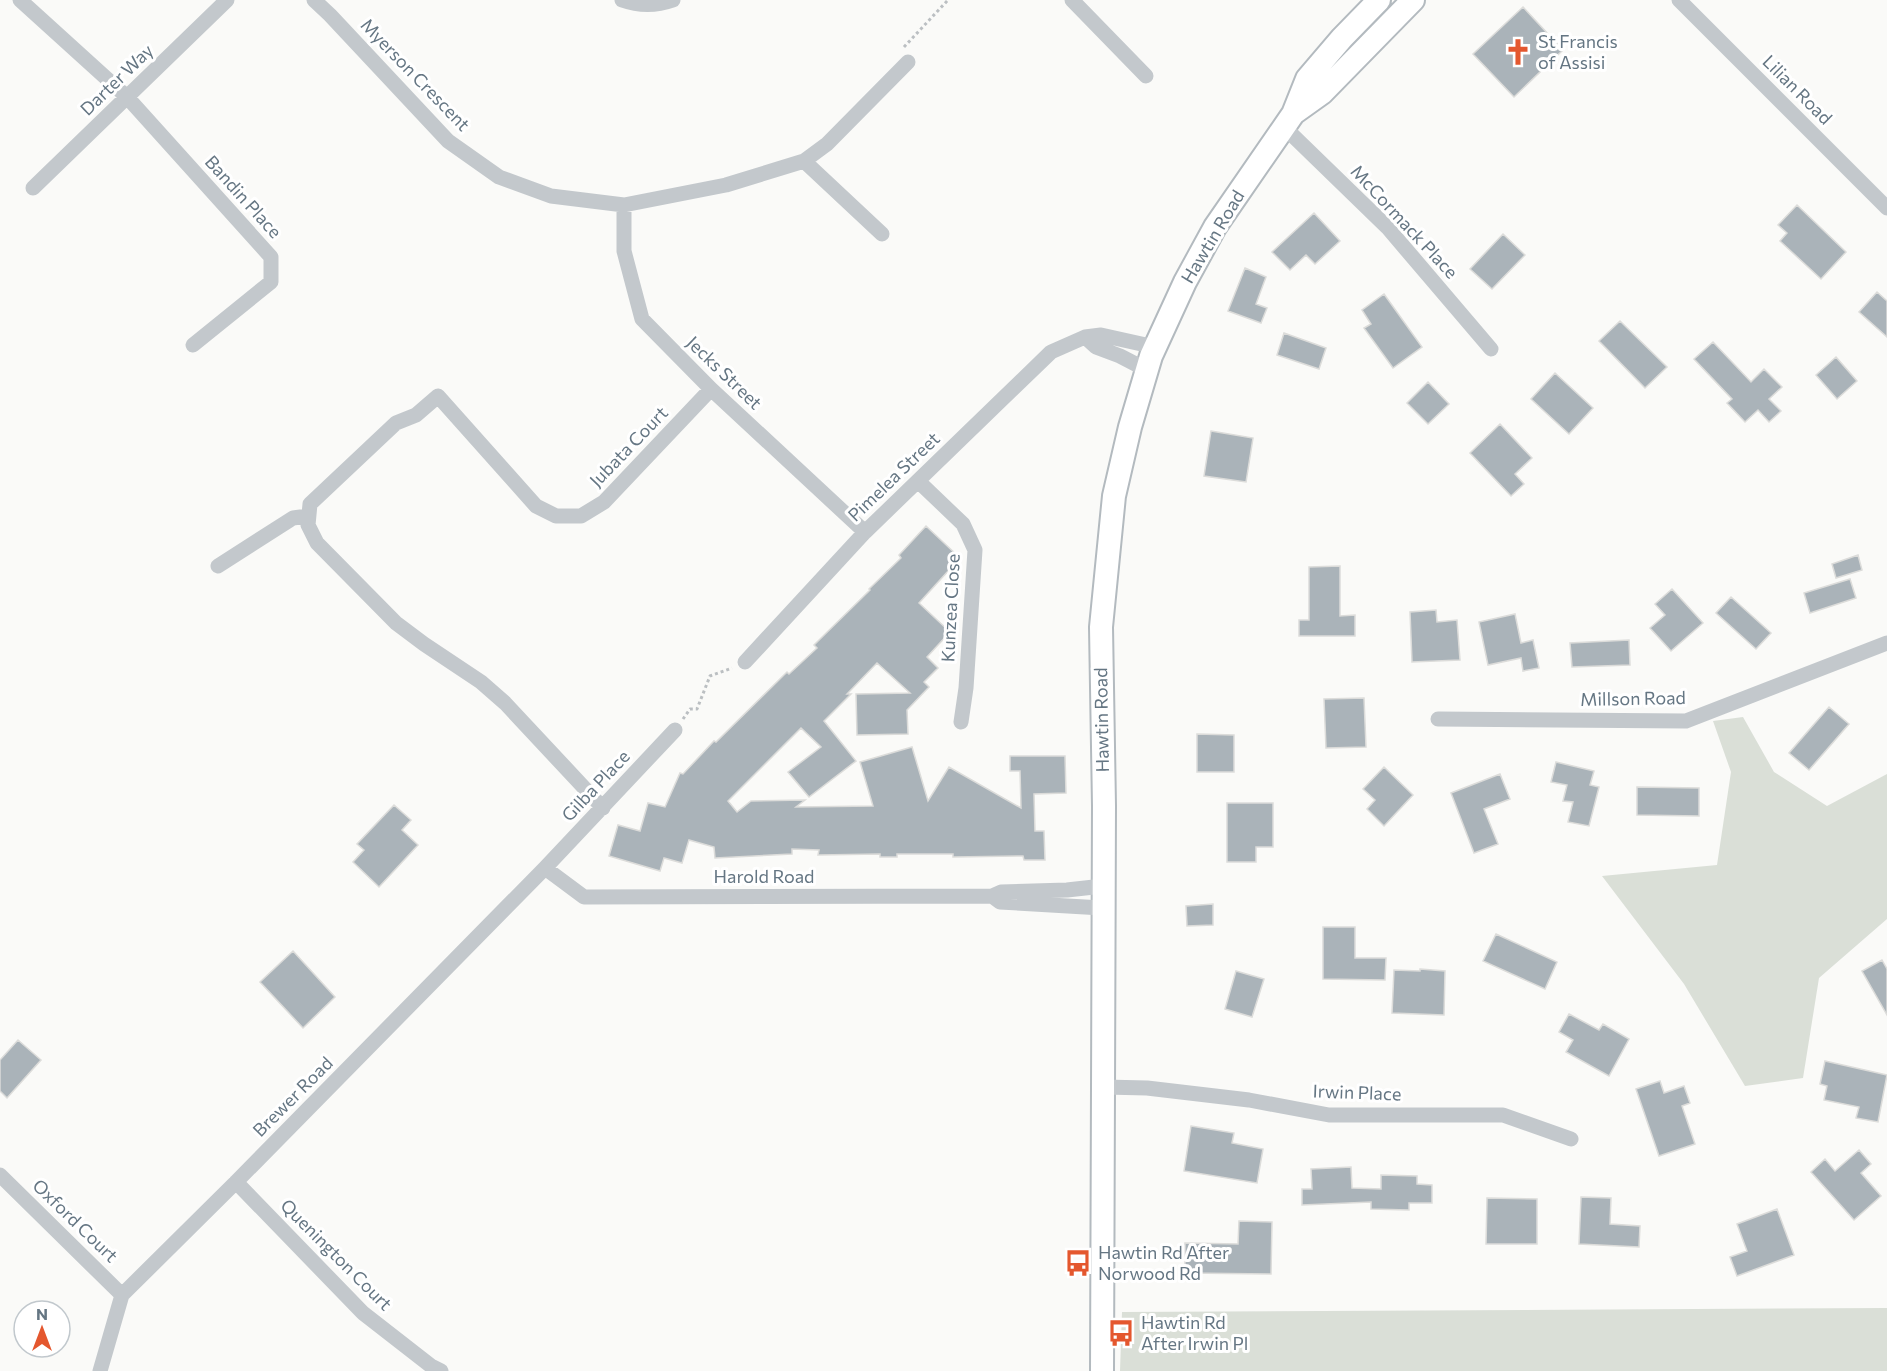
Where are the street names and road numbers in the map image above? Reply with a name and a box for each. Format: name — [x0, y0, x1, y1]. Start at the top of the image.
street label: Myerson Crescent — [356, 14, 475, 135]
street label: Darter Way — [75, 39, 157, 120]
street label: Lilian Road — [1758, 50, 1837, 129]
street label: Bandin Place — [201, 150, 287, 242]
street label: McCormack Place — [1346, 160, 1463, 283]
street label: Hawtin Road — [1176, 186, 1249, 287]
street label: Jecks Street — [683, 331, 767, 414]
street label: Jubata Court — [584, 402, 672, 491]
street label: Pimelea Street — [843, 427, 944, 526]
street label: Kunzea Close — [936, 553, 964, 663]
street label: Hawtin Road — [1089, 667, 1113, 773]
street label: Millson Road — [1580, 686, 1686, 710]
street label: Gilba Place — [557, 745, 634, 826]
street label: Harold Road — [714, 865, 815, 887]
street label: Brewer Road — [248, 1052, 337, 1141]
street label: Irwin Place — [1312, 1079, 1402, 1105]
street label: Oxford Court — [29, 1174, 123, 1266]
street label: Quenington Court — [276, 1194, 397, 1315]

